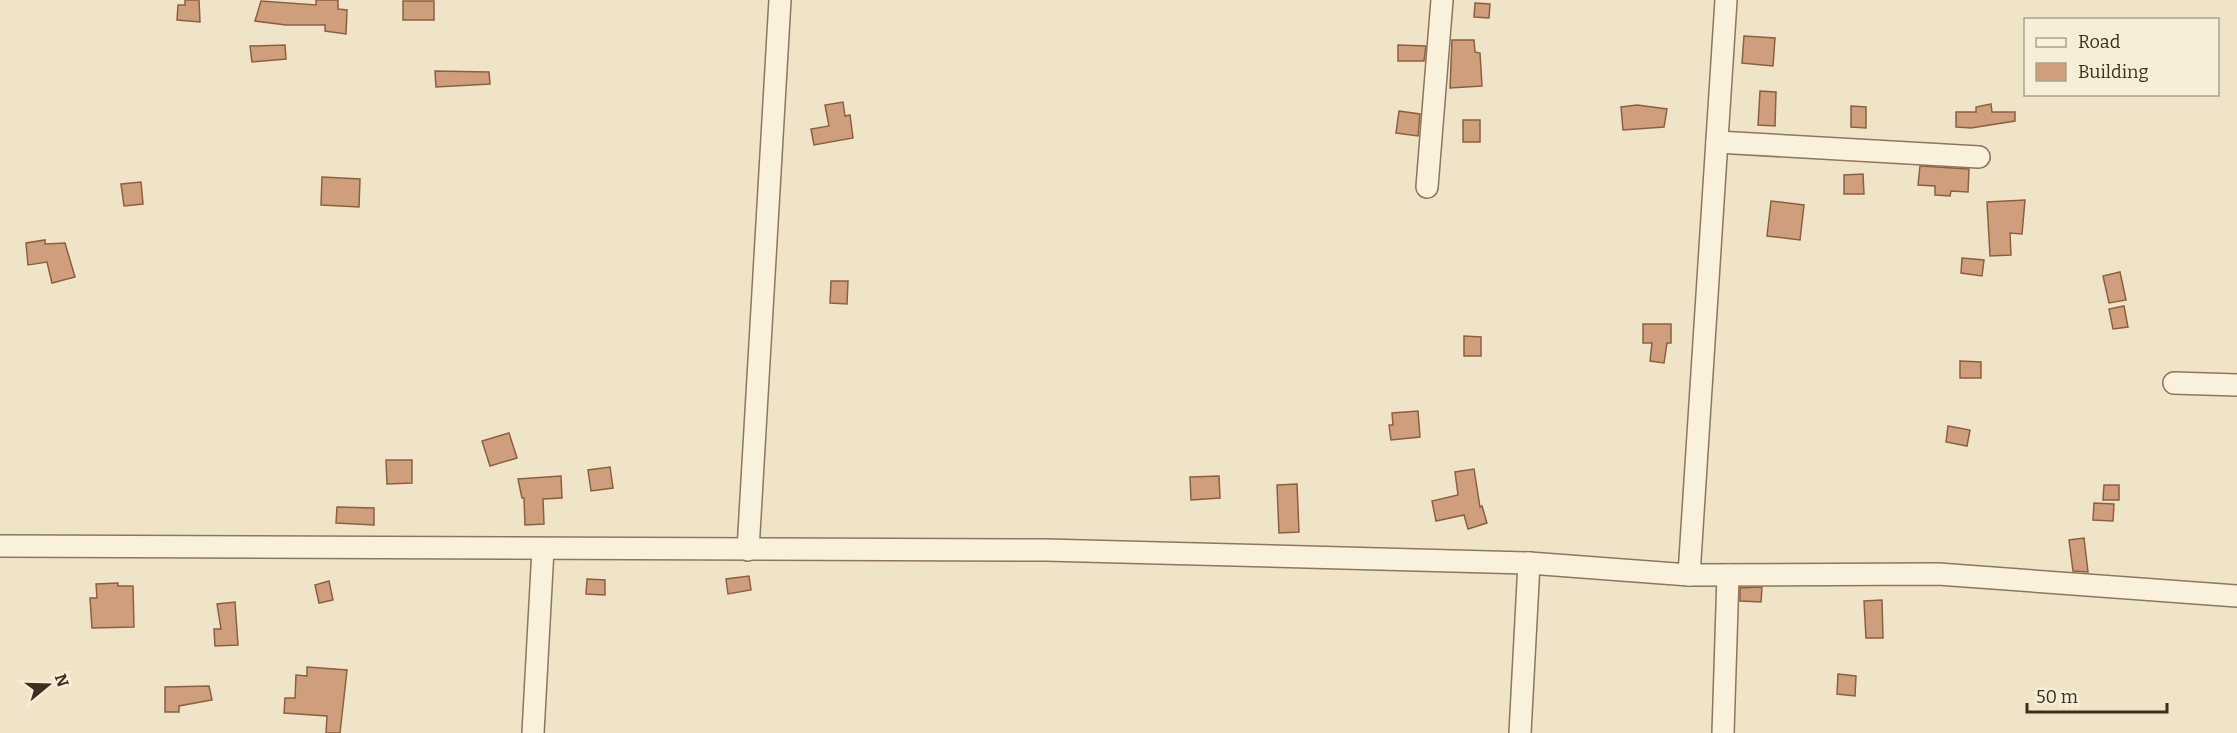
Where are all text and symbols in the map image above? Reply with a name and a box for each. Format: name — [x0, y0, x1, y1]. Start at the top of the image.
legend — [2024, 18, 2219, 96]
text: Road — [2078, 31, 2121, 53]
text: Building — [2078, 61, 2149, 83]
north arrow — [18, 655, 78, 715]
text: N — [51, 671, 73, 689]
scale bar — [2027, 676, 2166, 714]
text: 50 m — [2036, 686, 2078, 708]

